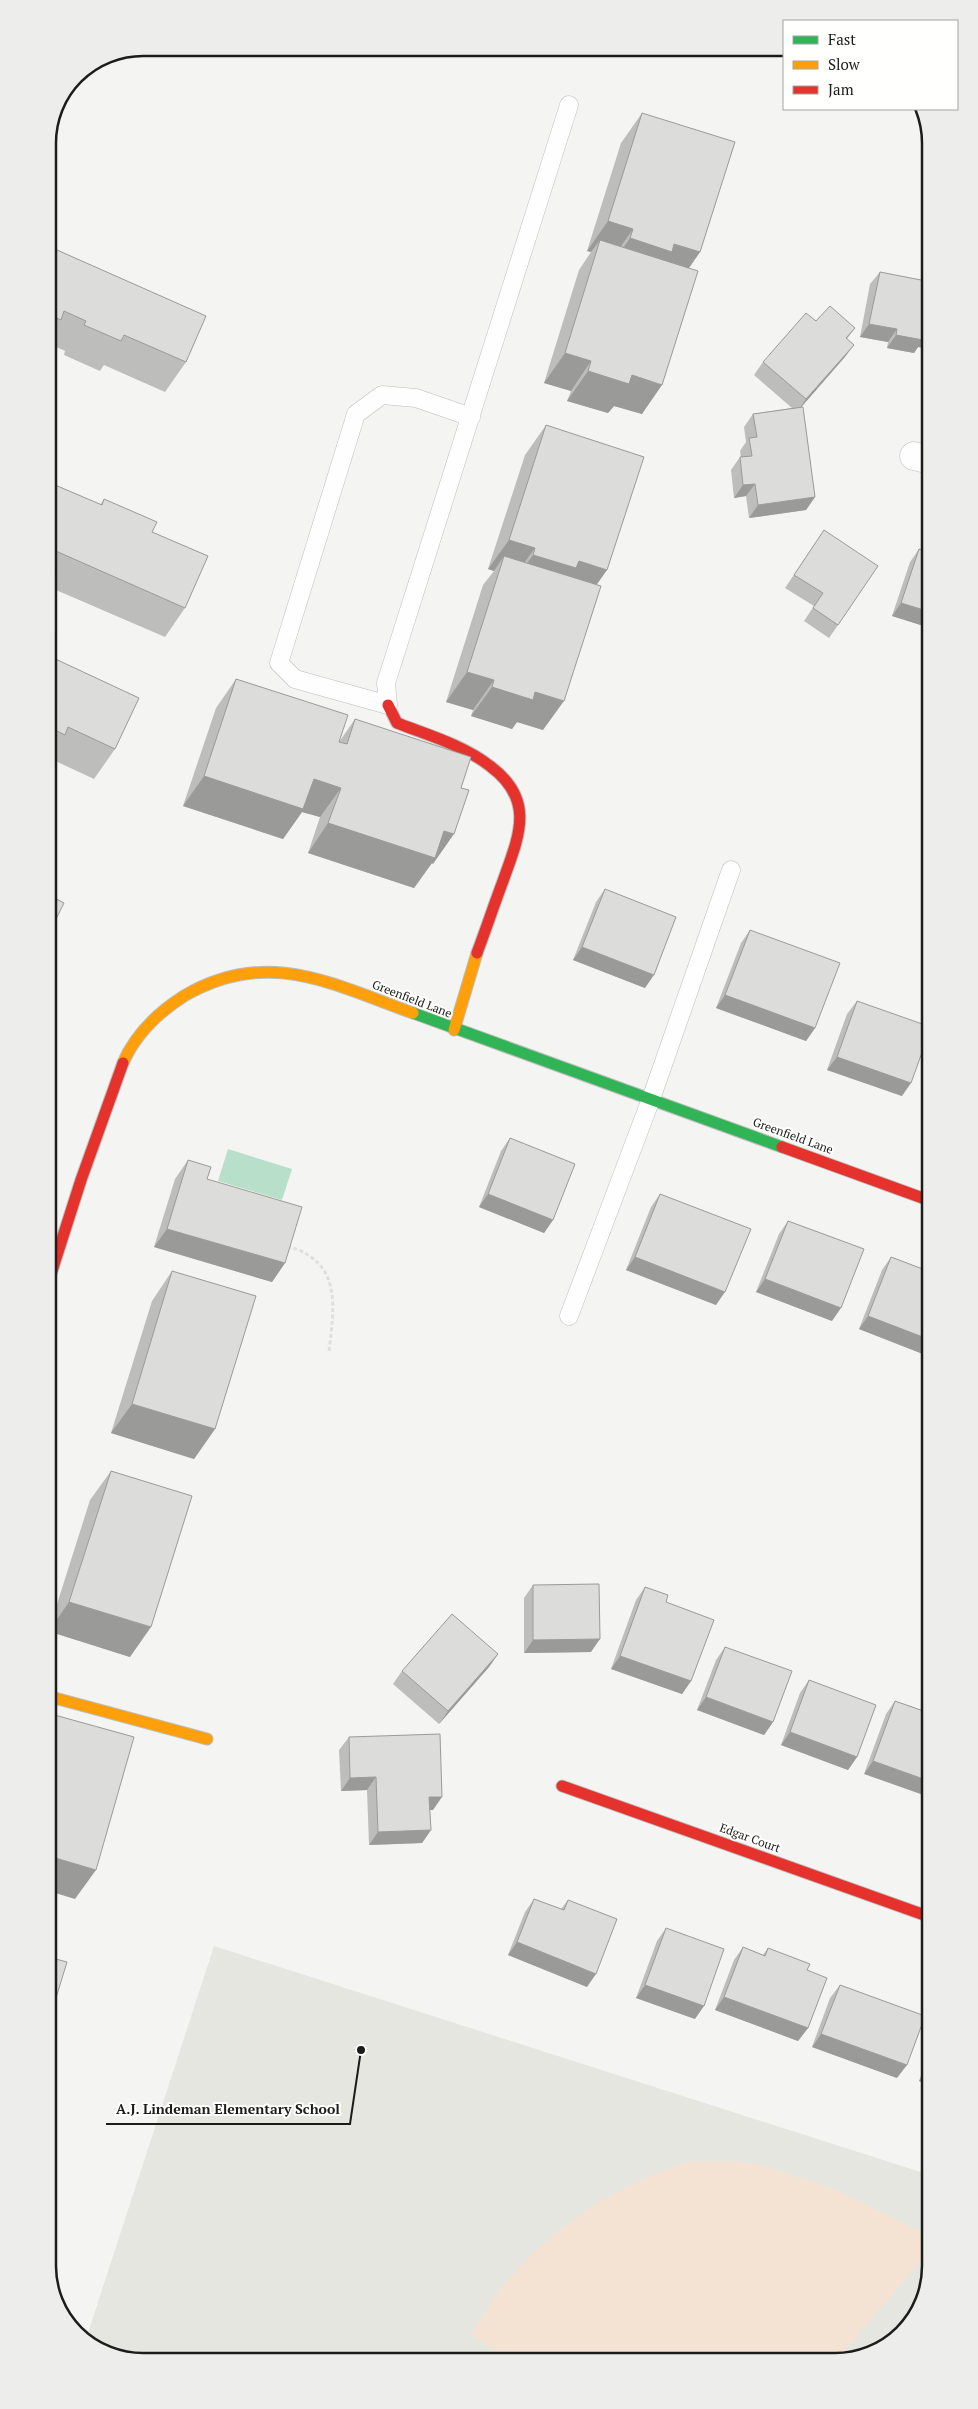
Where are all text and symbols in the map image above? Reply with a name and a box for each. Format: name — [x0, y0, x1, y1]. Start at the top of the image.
legend — [783, 20, 958, 110]
text: Fast — [828, 29, 856, 49]
text: Slow — [828, 54, 861, 74]
text: Jam — [828, 79, 854, 99]
street label: Greenfield Lane — [370, 976, 454, 1021]
street label: Greenfield Lane — [751, 1114, 835, 1157]
street label: Edgar Court — [718, 1820, 783, 1856]
callout: A.J. Lindeman Elementary School — [106, 2095, 350, 2124]
text: A.J. Lindeman Elementary School — [116, 2099, 340, 2118]

